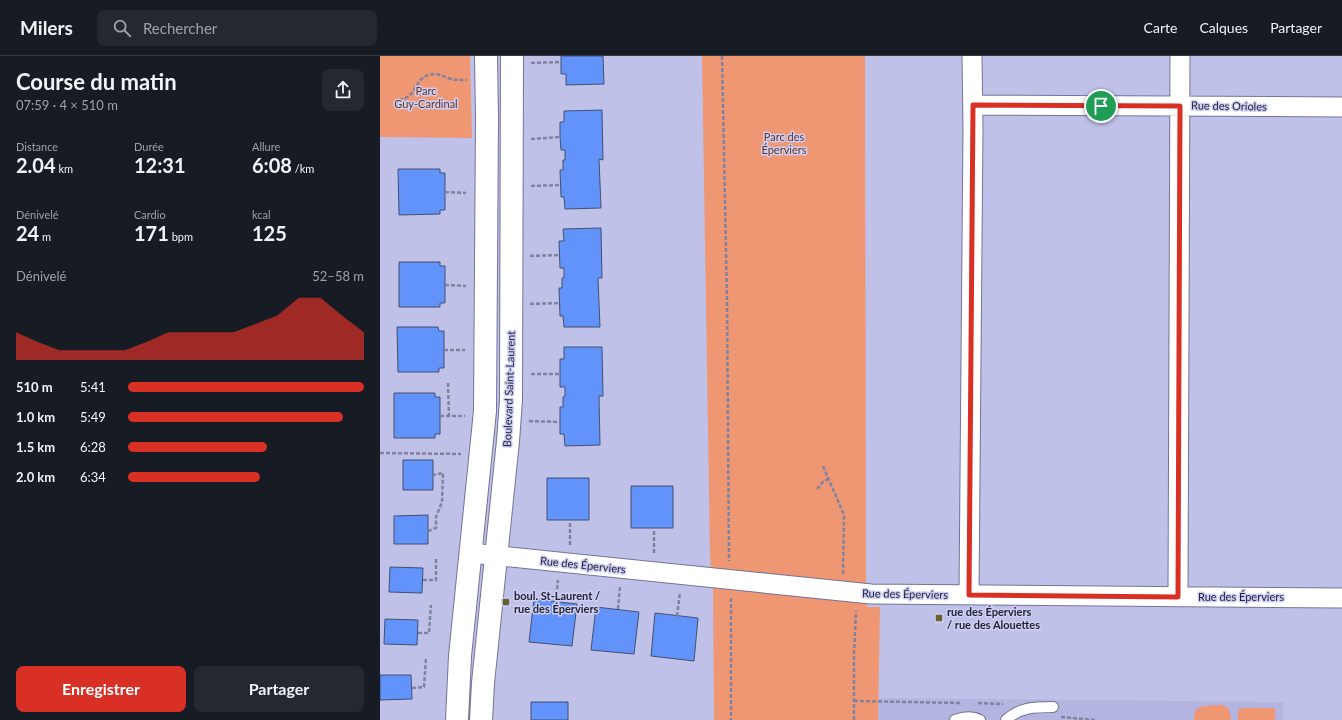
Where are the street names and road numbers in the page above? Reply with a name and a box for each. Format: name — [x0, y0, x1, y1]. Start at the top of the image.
street label: Rue des Orioles — [1191, 98, 1267, 113]
street label: Boulevard Saint-Laurent — [500, 331, 517, 447]
street label: Rue des Éperviers — [540, 554, 627, 575]
street label: Rue des Éperviers — [862, 586, 948, 601]
street label: Rue des Éperviers — [1198, 590, 1284, 603]

